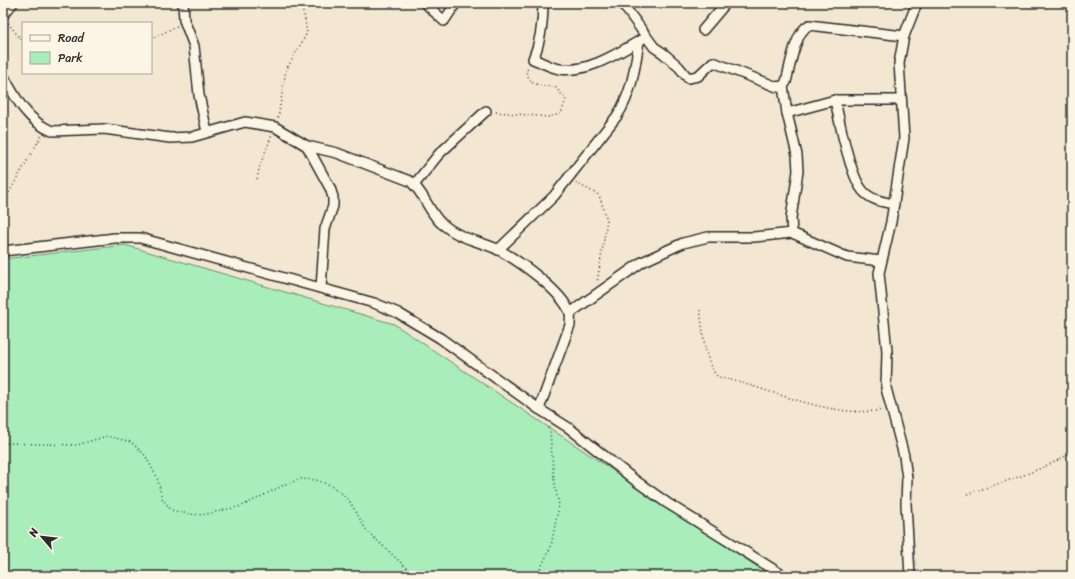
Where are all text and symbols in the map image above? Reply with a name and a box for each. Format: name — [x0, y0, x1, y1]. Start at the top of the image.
legend — [22, 22, 152, 74]
text: Road — [58, 27, 85, 49]
text: Park — [58, 47, 83, 69]
north arrow — [22, 517, 62, 557]
text: N — [23, 524, 44, 541]

